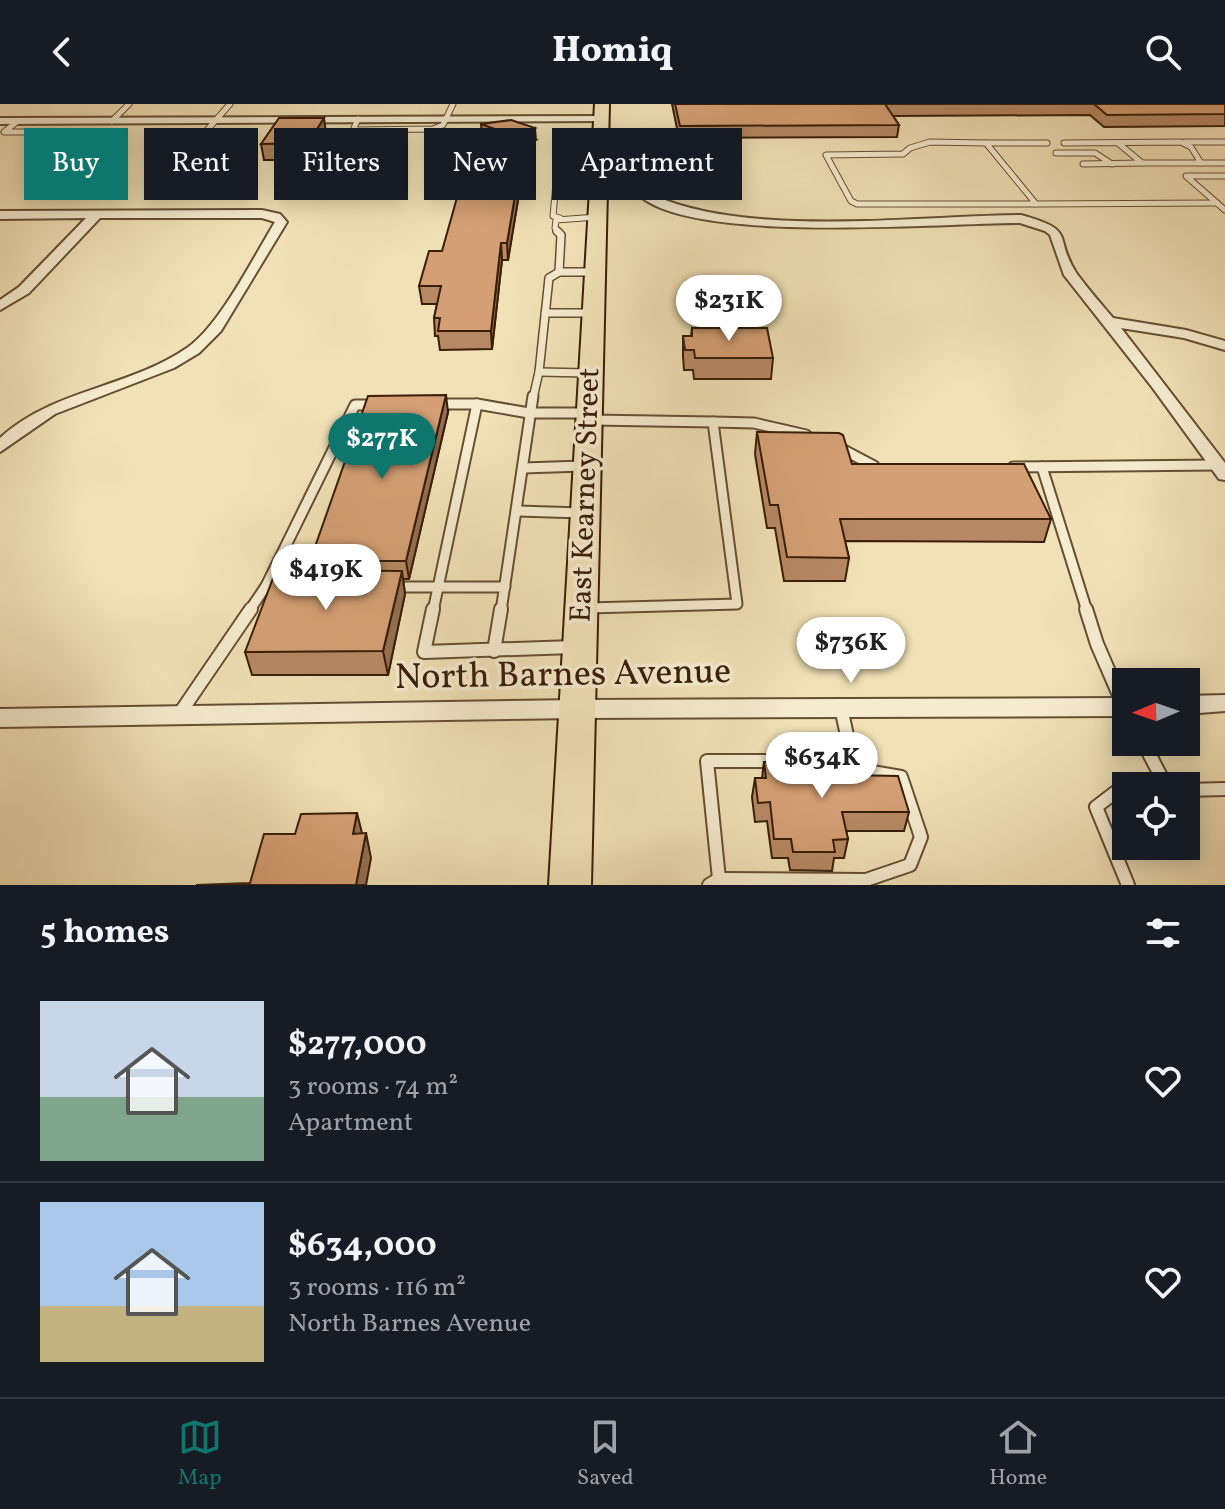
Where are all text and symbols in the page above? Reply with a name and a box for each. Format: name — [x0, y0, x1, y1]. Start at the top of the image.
text: Homiq — [552, 27, 673, 77]
icon: back — [40, 30, 84, 74]
icon: search — [1141, 30, 1185, 74]
chip: Buy — [24, 128, 128, 200]
chip: Rent — [144, 128, 258, 200]
chip: Filters — [274, 128, 408, 200]
chip: New — [424, 128, 536, 200]
chip: Apartment — [552, 128, 742, 200]
pin: $231K — [673, 275, 785, 343]
text: $231K — [694, 283, 764, 319]
street label: East Kearney Street — [561, 367, 611, 623]
pin: $277K — [326, 413, 438, 481]
text: $277K — [346, 421, 418, 457]
pin: $419K — [270, 544, 382, 612]
text: $419K — [289, 552, 363, 588]
pin: $736K — [795, 617, 907, 685]
text: $736K — [815, 625, 887, 661]
street label: North Barnes Avenue — [394, 648, 732, 704]
north arrow — [1112, 668, 1200, 756]
map controls — [1112, 668, 1200, 860]
pin: $634K — [766, 732, 878, 800]
text: $634K — [784, 740, 860, 776]
button: locate — [1112, 772, 1200, 860]
text: 5 homes — [40, 910, 170, 957]
icon: filters — [1141, 911, 1185, 955]
text: $277,000 — [288, 1022, 427, 1069]
icon: home — [104, 1033, 200, 1129]
icon: heart — [1141, 1059, 1185, 1103]
text: 3 rooms · 74 m² — [288, 1069, 458, 1105]
text: Apartment — [288, 1105, 413, 1141]
text: $634,000 — [288, 1223, 437, 1270]
icon: home — [104, 1234, 200, 1330]
icon: heart — [1141, 1260, 1185, 1304]
text: 3 rooms · 116 m² — [288, 1270, 466, 1306]
text: North Barnes Avenue — [288, 1306, 531, 1342]
tab: Map — [178, 1415, 222, 1494]
tab: Saved — [577, 1415, 634, 1494]
tab: Home — [989, 1415, 1047, 1494]

